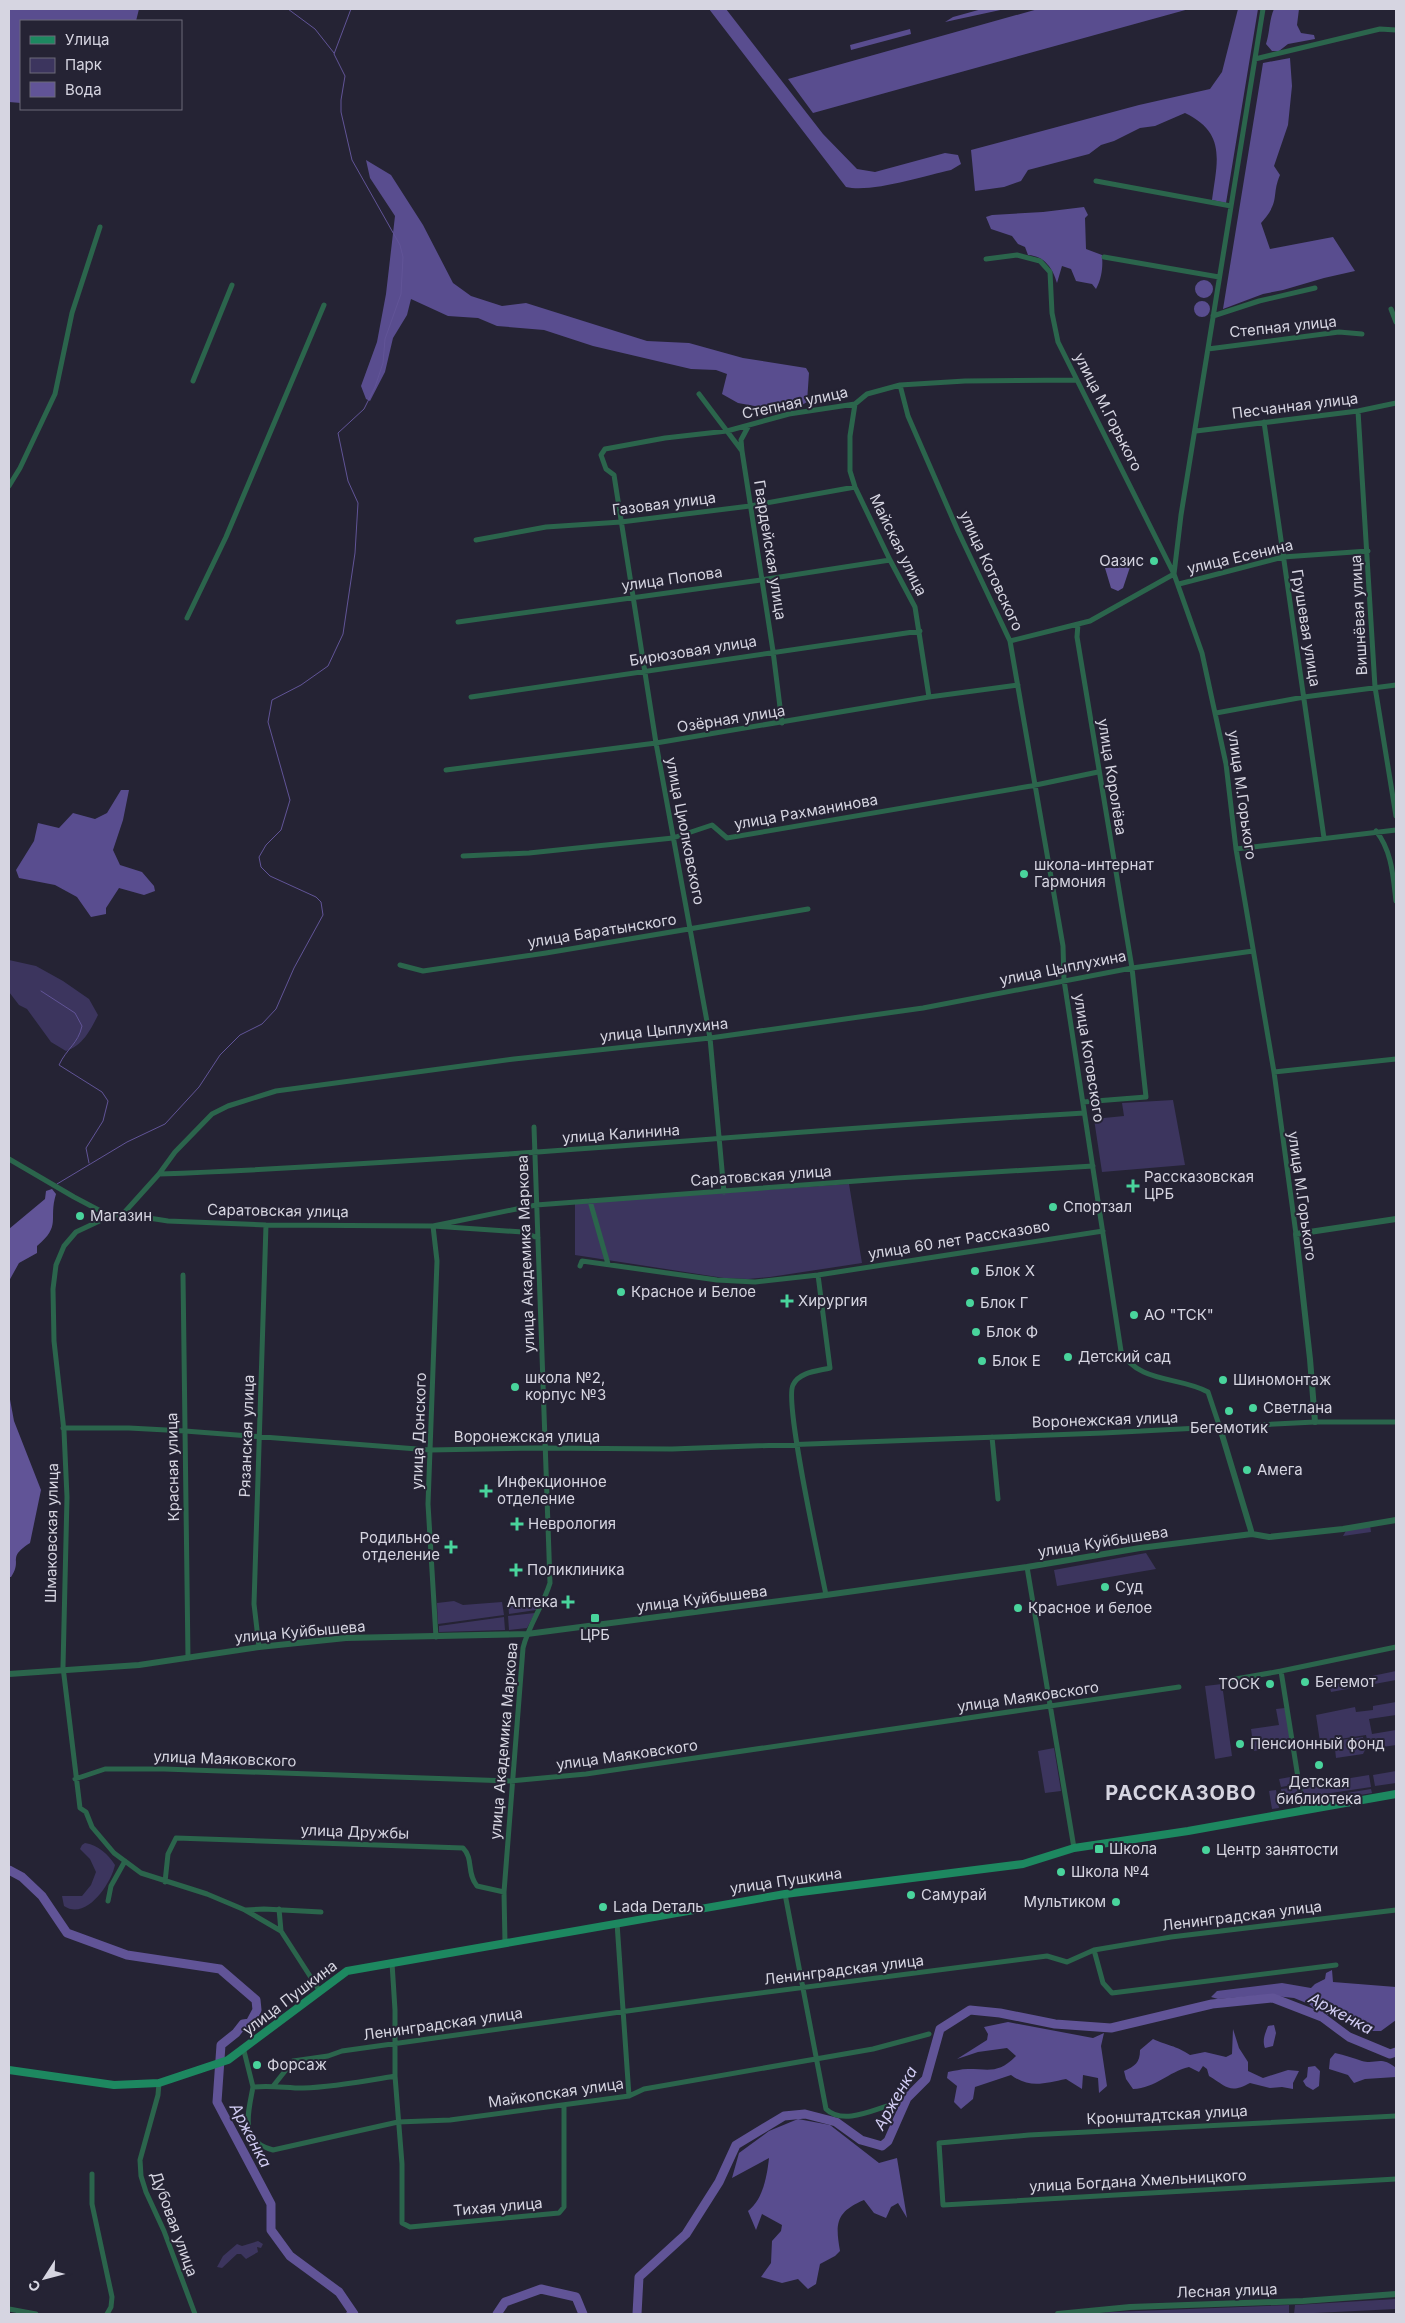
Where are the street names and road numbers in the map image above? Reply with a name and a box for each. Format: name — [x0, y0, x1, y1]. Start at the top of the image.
street label: Степная улица — [1228, 311, 1338, 342]
street label: улица М.Горького — [1070, 349, 1147, 474]
street label: Степная улица — [740, 382, 850, 423]
street label: Песчанная улица — [1231, 388, 1359, 423]
street label: Гвардейская улица — [750, 479, 791, 621]
street label: Газовая улица — [611, 488, 717, 519]
street label: Майская улица — [866, 491, 931, 599]
street label: улица Котовского — [955, 508, 1028, 634]
street label: улица Есенина — [1185, 535, 1295, 578]
street label: Вишнёвая улица — [1346, 554, 1371, 676]
street label: улица Попова — [620, 562, 724, 595]
street label: Грушевая улица — [1288, 568, 1325, 688]
street label: Бирюзовая улица — [628, 631, 758, 670]
street label: Озёрная улица — [675, 701, 786, 736]
street label: улица Королёва — [1094, 717, 1131, 837]
street label: улица М.Горького — [1224, 729, 1261, 861]
street label: улица Циолковского — [662, 755, 709, 906]
street label: улица Рахманинова — [733, 790, 879, 833]
street label: улица Баратынского — [526, 909, 678, 952]
street label: улица Цыплухина — [998, 946, 1128, 989]
street label: улица Котовского — [1070, 992, 1109, 1124]
street label: улица Цыплухина — [599, 1013, 729, 1046]
street label: улица Калинина — [562, 1120, 680, 1147]
street label: улица М.Горького — [1284, 1130, 1321, 1262]
street label: улица Академика Маркова — [513, 1155, 538, 1353]
street label: Саратовская улица — [690, 1161, 832, 1190]
street label: Саратовская улица — [207, 1200, 349, 1221]
street label: улица 60 лет Рассказово — [867, 1216, 1051, 1263]
street label: улица Донского — [407, 1372, 430, 1490]
street label: Рязанская улица — [235, 1374, 258, 1498]
street label: Воронежская улица — [1032, 1407, 1178, 1432]
street label: Красная улица — [162, 1412, 183, 1522]
street label: Воронежская улица — [454, 1427, 600, 1446]
street label: Шмаковская улица — [41, 1463, 62, 1603]
street label: улица Куйбышева — [1036, 1522, 1169, 1561]
street label: улица Куйбышева — [635, 1581, 768, 1616]
street label: улица Куйбышева — [234, 1616, 366, 1647]
street label: улица Академика Маркова — [485, 1642, 522, 1840]
street label: улица Маяковского — [956, 1677, 1100, 1716]
street label: улица Маяковского — [555, 1735, 699, 1774]
street label: улица Маяковского — [153, 1747, 297, 1770]
street label: улица Дружбы — [300, 1820, 410, 1843]
street label: улица Пушкина — [729, 1863, 843, 1898]
street label: Ленинградская улица — [1161, 1896, 1323, 1935]
street label: Ленинградская улица — [763, 1950, 925, 1989]
street label: улица Пушкина — [239, 1956, 341, 2039]
street label: Ленинградская улица — [362, 2003, 524, 2044]
street label: Майкопская улица — [487, 2074, 625, 2111]
street label: Кронштадтская улица — [1086, 2101, 1248, 2128]
street label: улица Богдана Хмельницкого — [1029, 2165, 1247, 2196]
street label: Дубовая улица — [147, 2169, 202, 2279]
street label: Тихая улица — [453, 2193, 543, 2220]
street label: Лесная улица — [1176, 2279, 1278, 2302]

